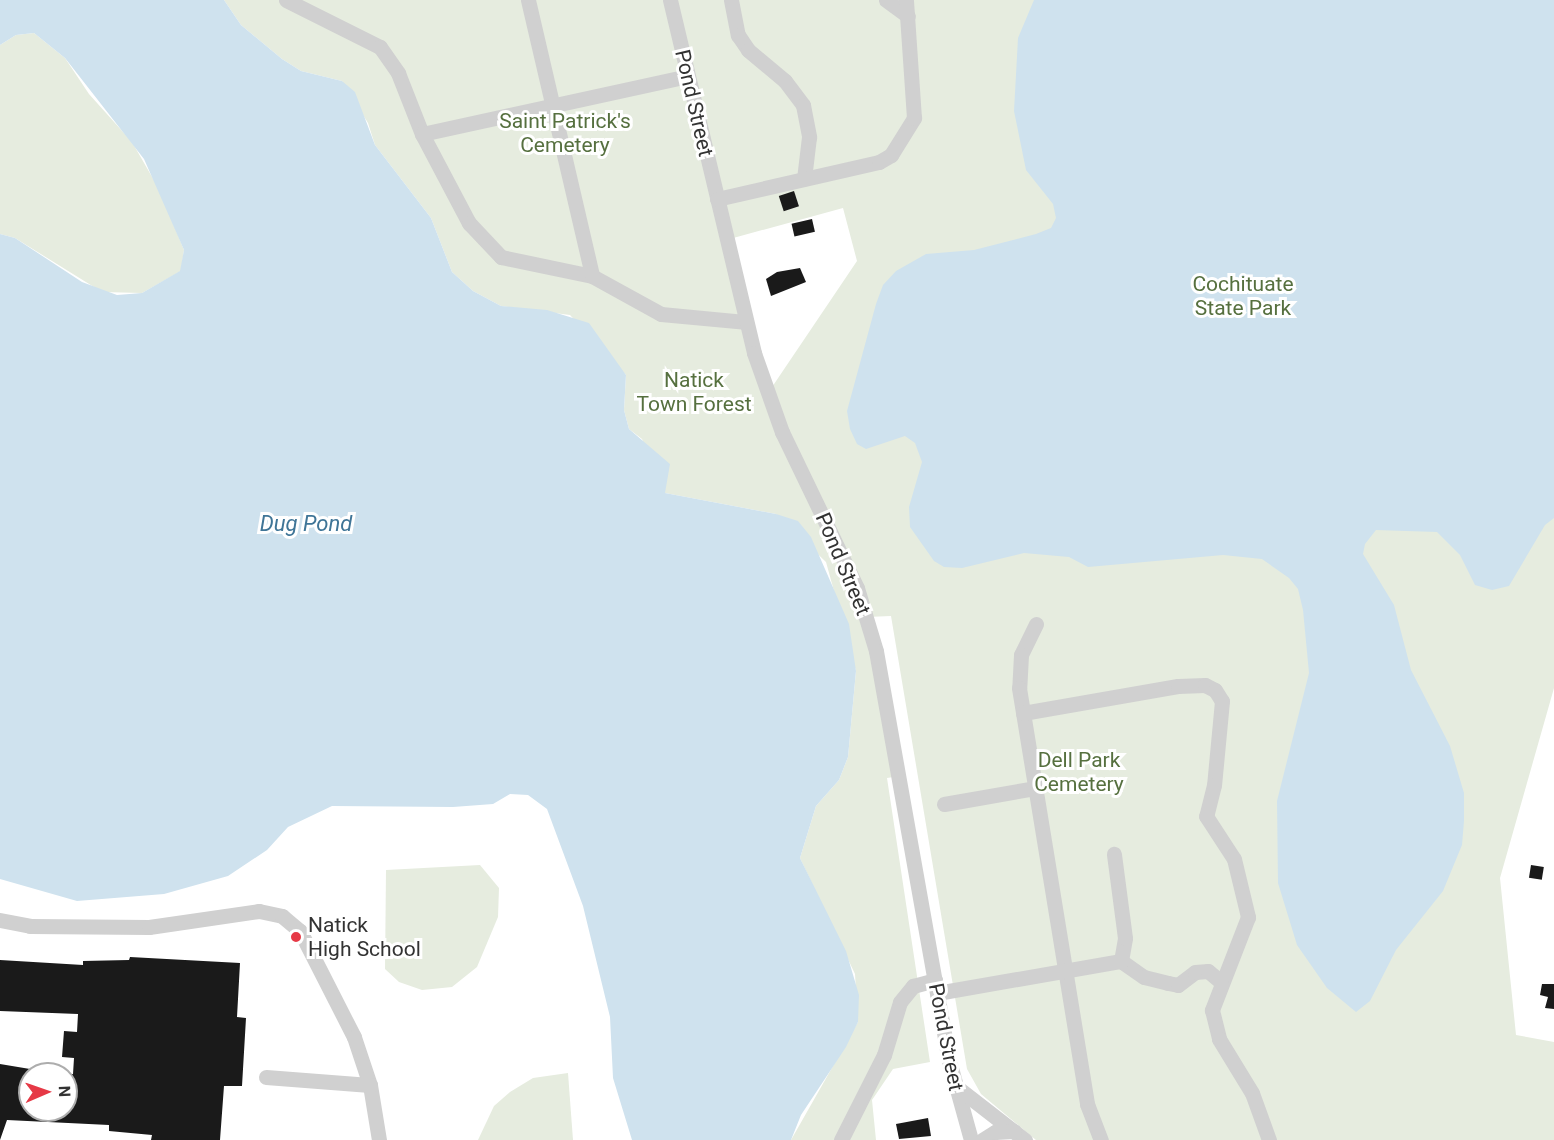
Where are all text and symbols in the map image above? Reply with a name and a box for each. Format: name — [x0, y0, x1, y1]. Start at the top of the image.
street label: Pond Street — [669, 47, 719, 159]
park label: Saint Patrick's Cemetery — [499, 108, 631, 158]
park label: Cochituate State Park — [1192, 271, 1294, 321]
park label: Natick Town Forest — [636, 367, 752, 417]
street label: Pond Street — [810, 509, 876, 619]
water label: Dug Pond — [260, 511, 352, 537]
park label: Dell Park Cemetery — [1034, 747, 1124, 797]
place label: Natick High School — [308, 912, 421, 962]
marker: Natick High School — [289, 930, 303, 944]
street label: Pond Street — [923, 981, 969, 1093]
north arrow — [18, 1062, 78, 1122]
text: N — [55, 1085, 74, 1097]

